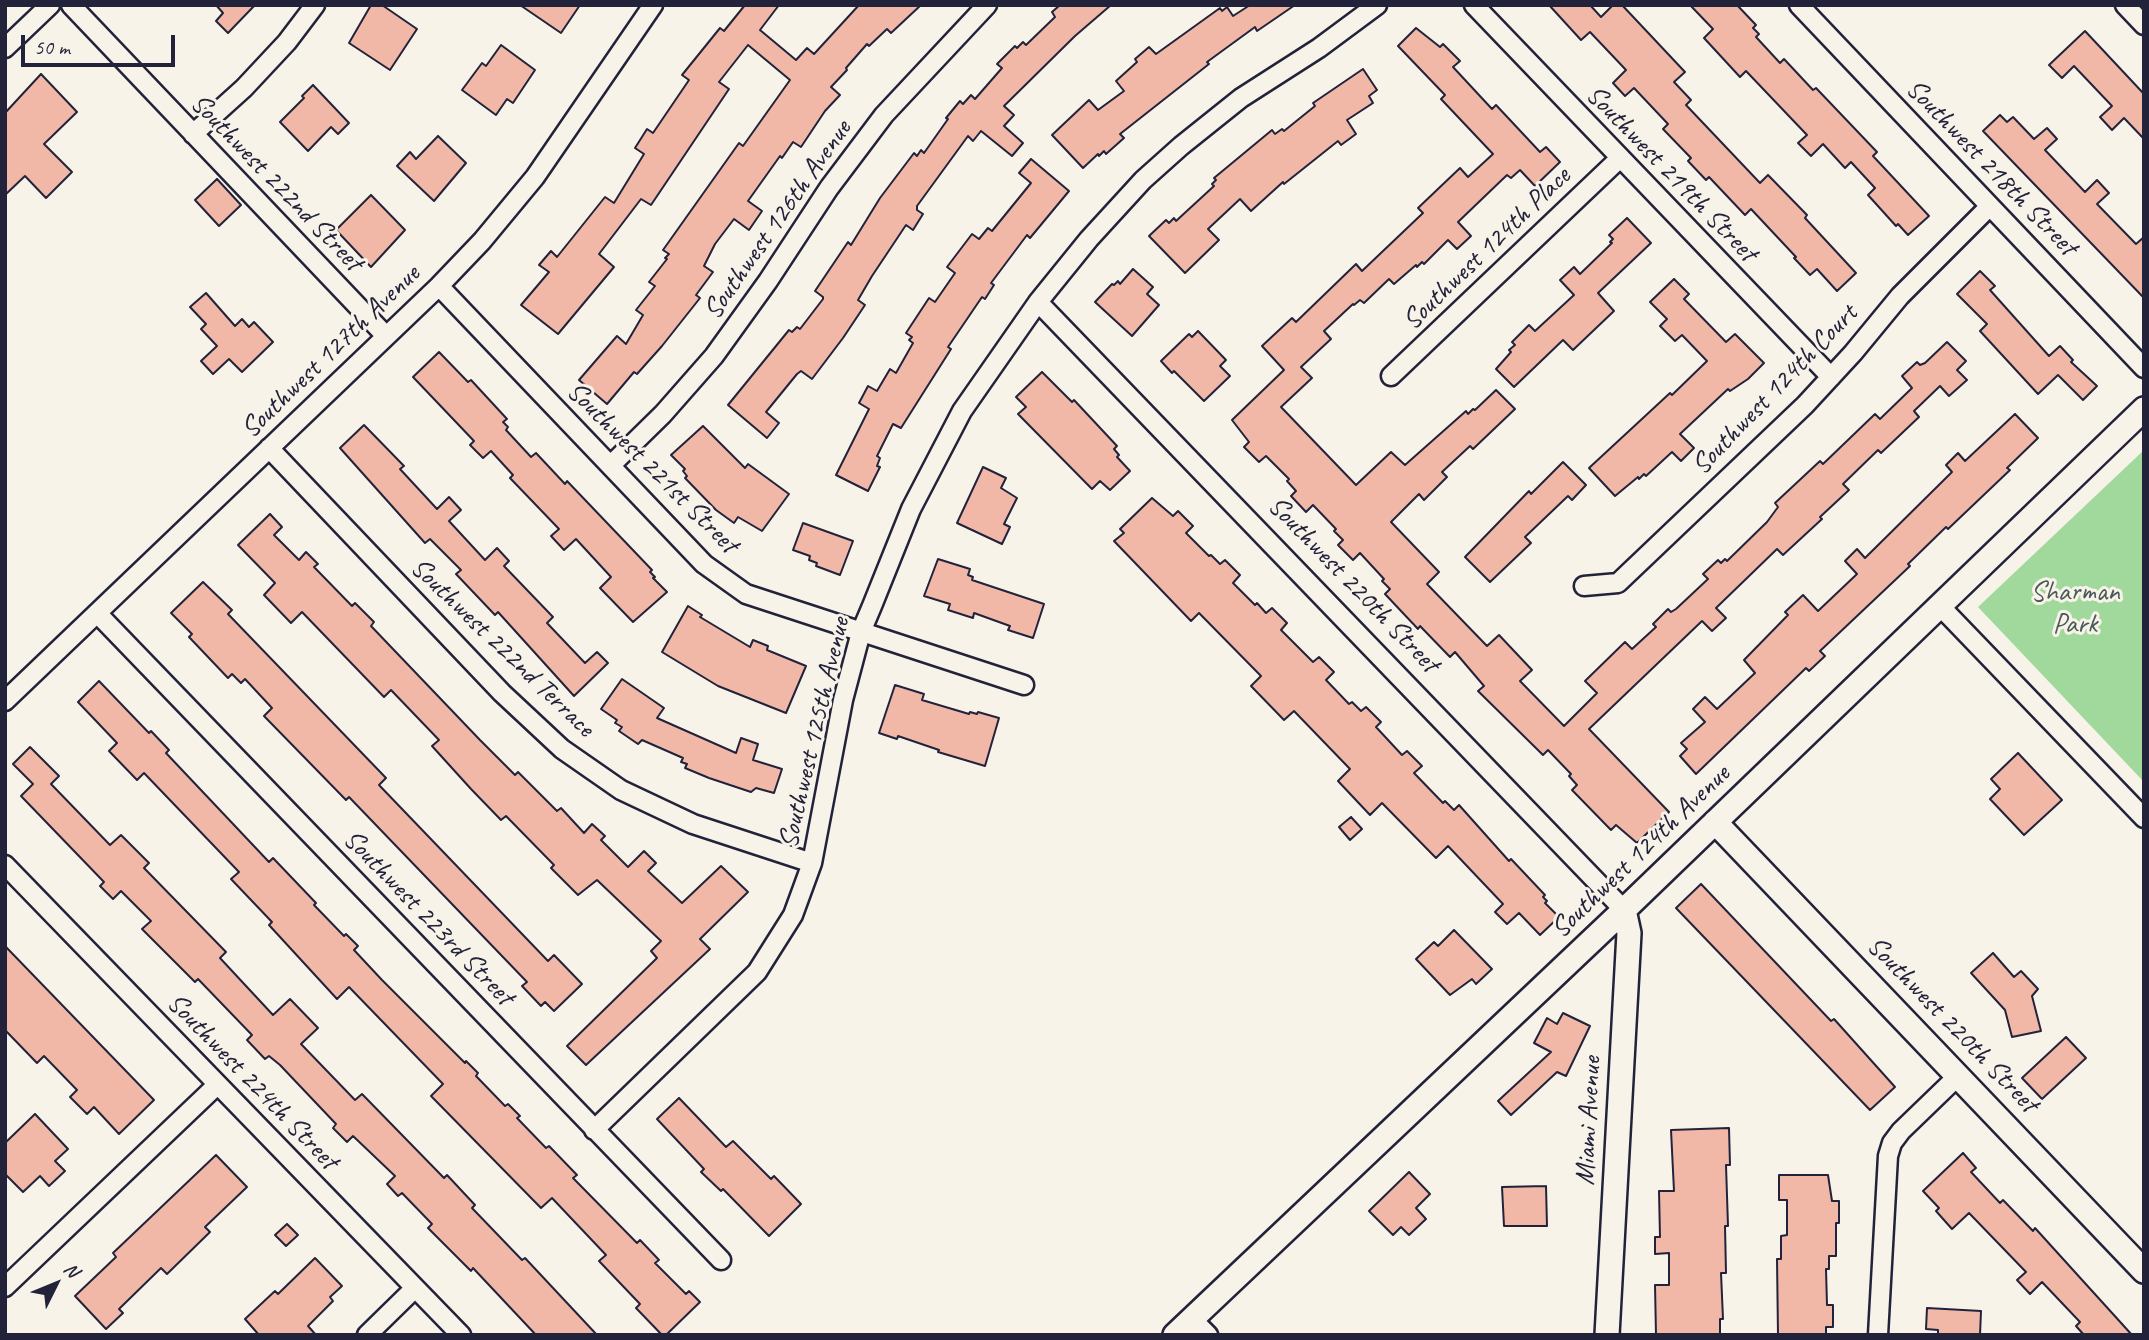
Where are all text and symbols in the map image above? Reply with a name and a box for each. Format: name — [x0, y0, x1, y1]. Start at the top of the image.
scale bar — [24, 21, 178, 65]
text: 50 m — [34, 34, 70, 60]
street label: Southwest 218th Street — [1898, 73, 2084, 263]
street label: Southwest 219th Street — [1578, 79, 1764, 269]
street label: Southwest 222nd Street — [183, 87, 369, 279]
street label: Southwest 126th Avenue — [697, 114, 859, 326]
street label: Southwest 124th Place — [1396, 160, 1578, 338]
street label: Southwest 127th Avenue — [235, 258, 427, 446]
street label: Southwest 124th Court — [1685, 298, 1865, 482]
street label: Southwest 221st Street — [559, 375, 745, 561]
street label: Southwest 220th Street — [1260, 490, 1446, 680]
street label: Southwest 222nd Terrace — [403, 551, 601, 745]
park label: Sharman Park — [2031, 576, 2119, 642]
street label: Southwest 125th Avenue — [772, 614, 858, 852]
street label: Southwest 124th Avenue — [1545, 758, 1737, 946]
street label: Southwest 223rd Street — [336, 823, 520, 1013]
street label: Southwest 220th Street — [1859, 930, 2045, 1120]
street label: Southwest 224th Street — [159, 987, 345, 1177]
street label: Miami Avenue — [1569, 1056, 1609, 1186]
north arrow — [21, 1249, 91, 1319]
text: N — [59, 1257, 84, 1282]

